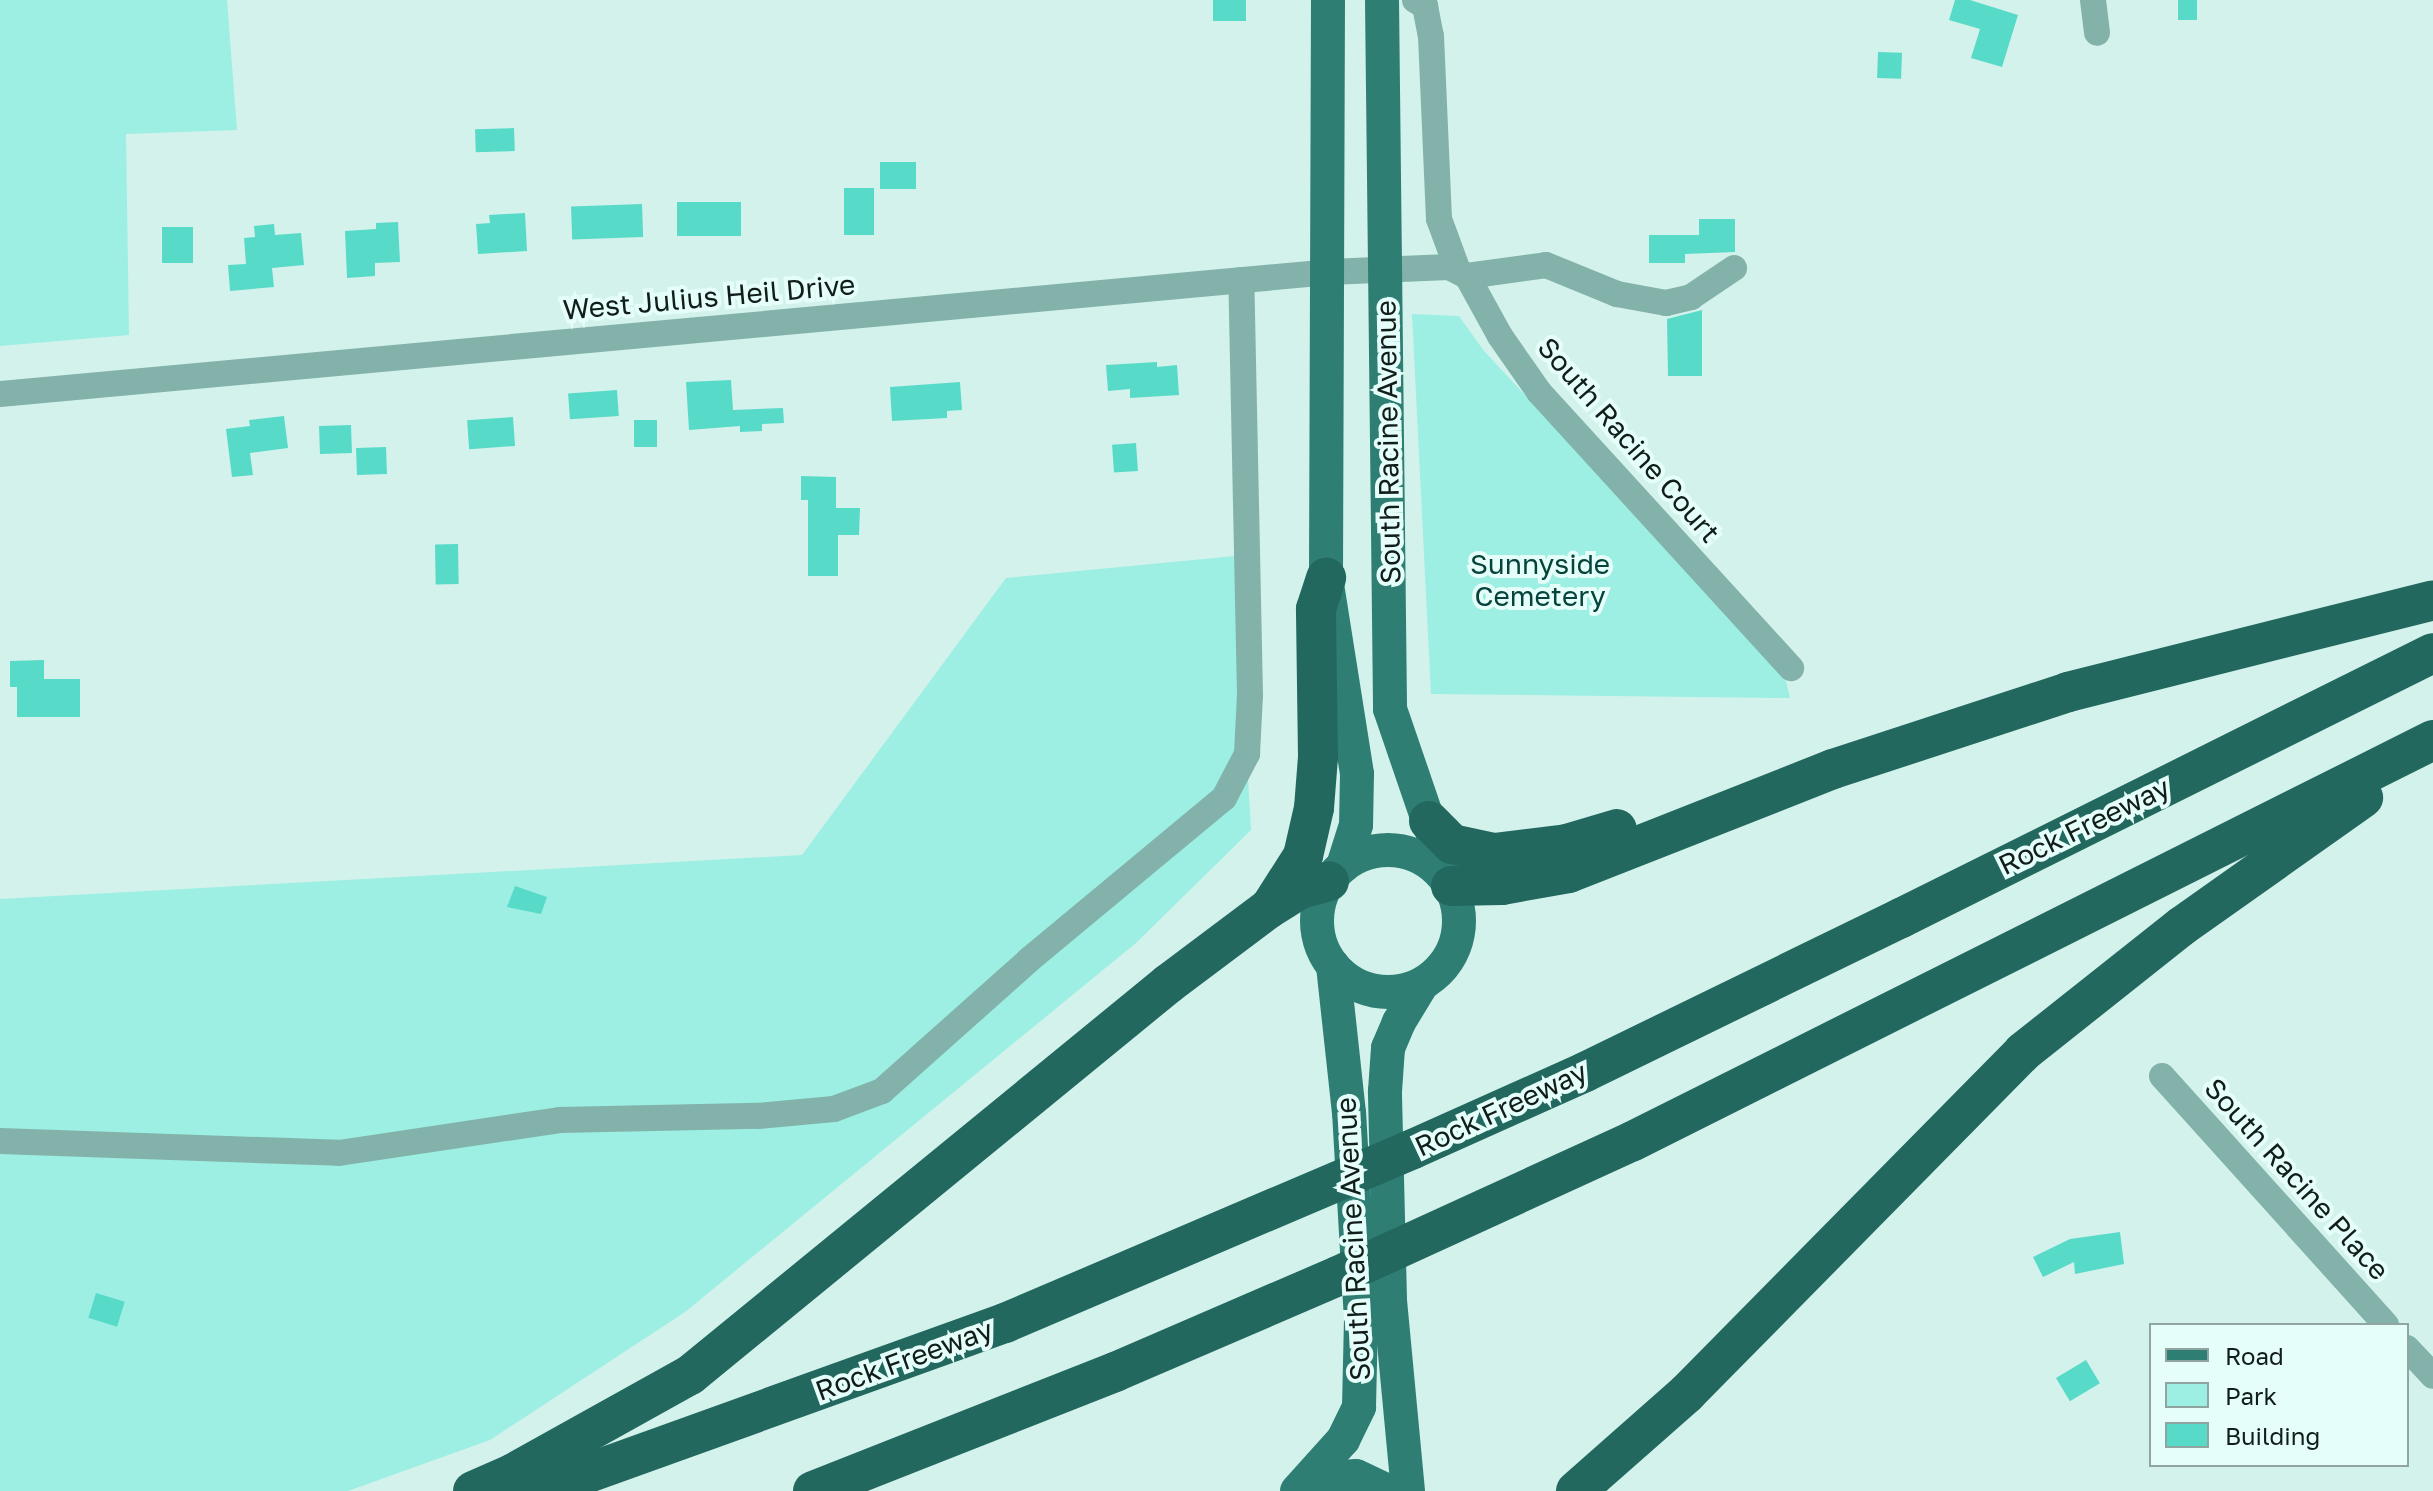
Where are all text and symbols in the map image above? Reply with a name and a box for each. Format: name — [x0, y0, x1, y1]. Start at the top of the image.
street label: West Julius Heil Drive — [562, 267, 856, 327]
street label: South Racine Avenue — [1369, 300, 1407, 584]
street label: South Racine Court — [1531, 331, 1727, 549]
park label: Sunnyside Cemetery — [1470, 547, 1610, 613]
street label: Rock Freeway — [1993, 770, 2175, 882]
street label: Rock Freeway — [1410, 1054, 1592, 1164]
street label: South Racine Place — [2198, 1071, 2396, 1287]
street label: South Racine Avenue — [1329, 1096, 1377, 1382]
street label: Rock Freeway — [811, 1312, 997, 1408]
legend — [2149, 1323, 2409, 1467]
text: Road — [2225, 1341, 2284, 1370]
text: Park — [2225, 1381, 2277, 1410]
text: Building — [2225, 1421, 2320, 1450]

